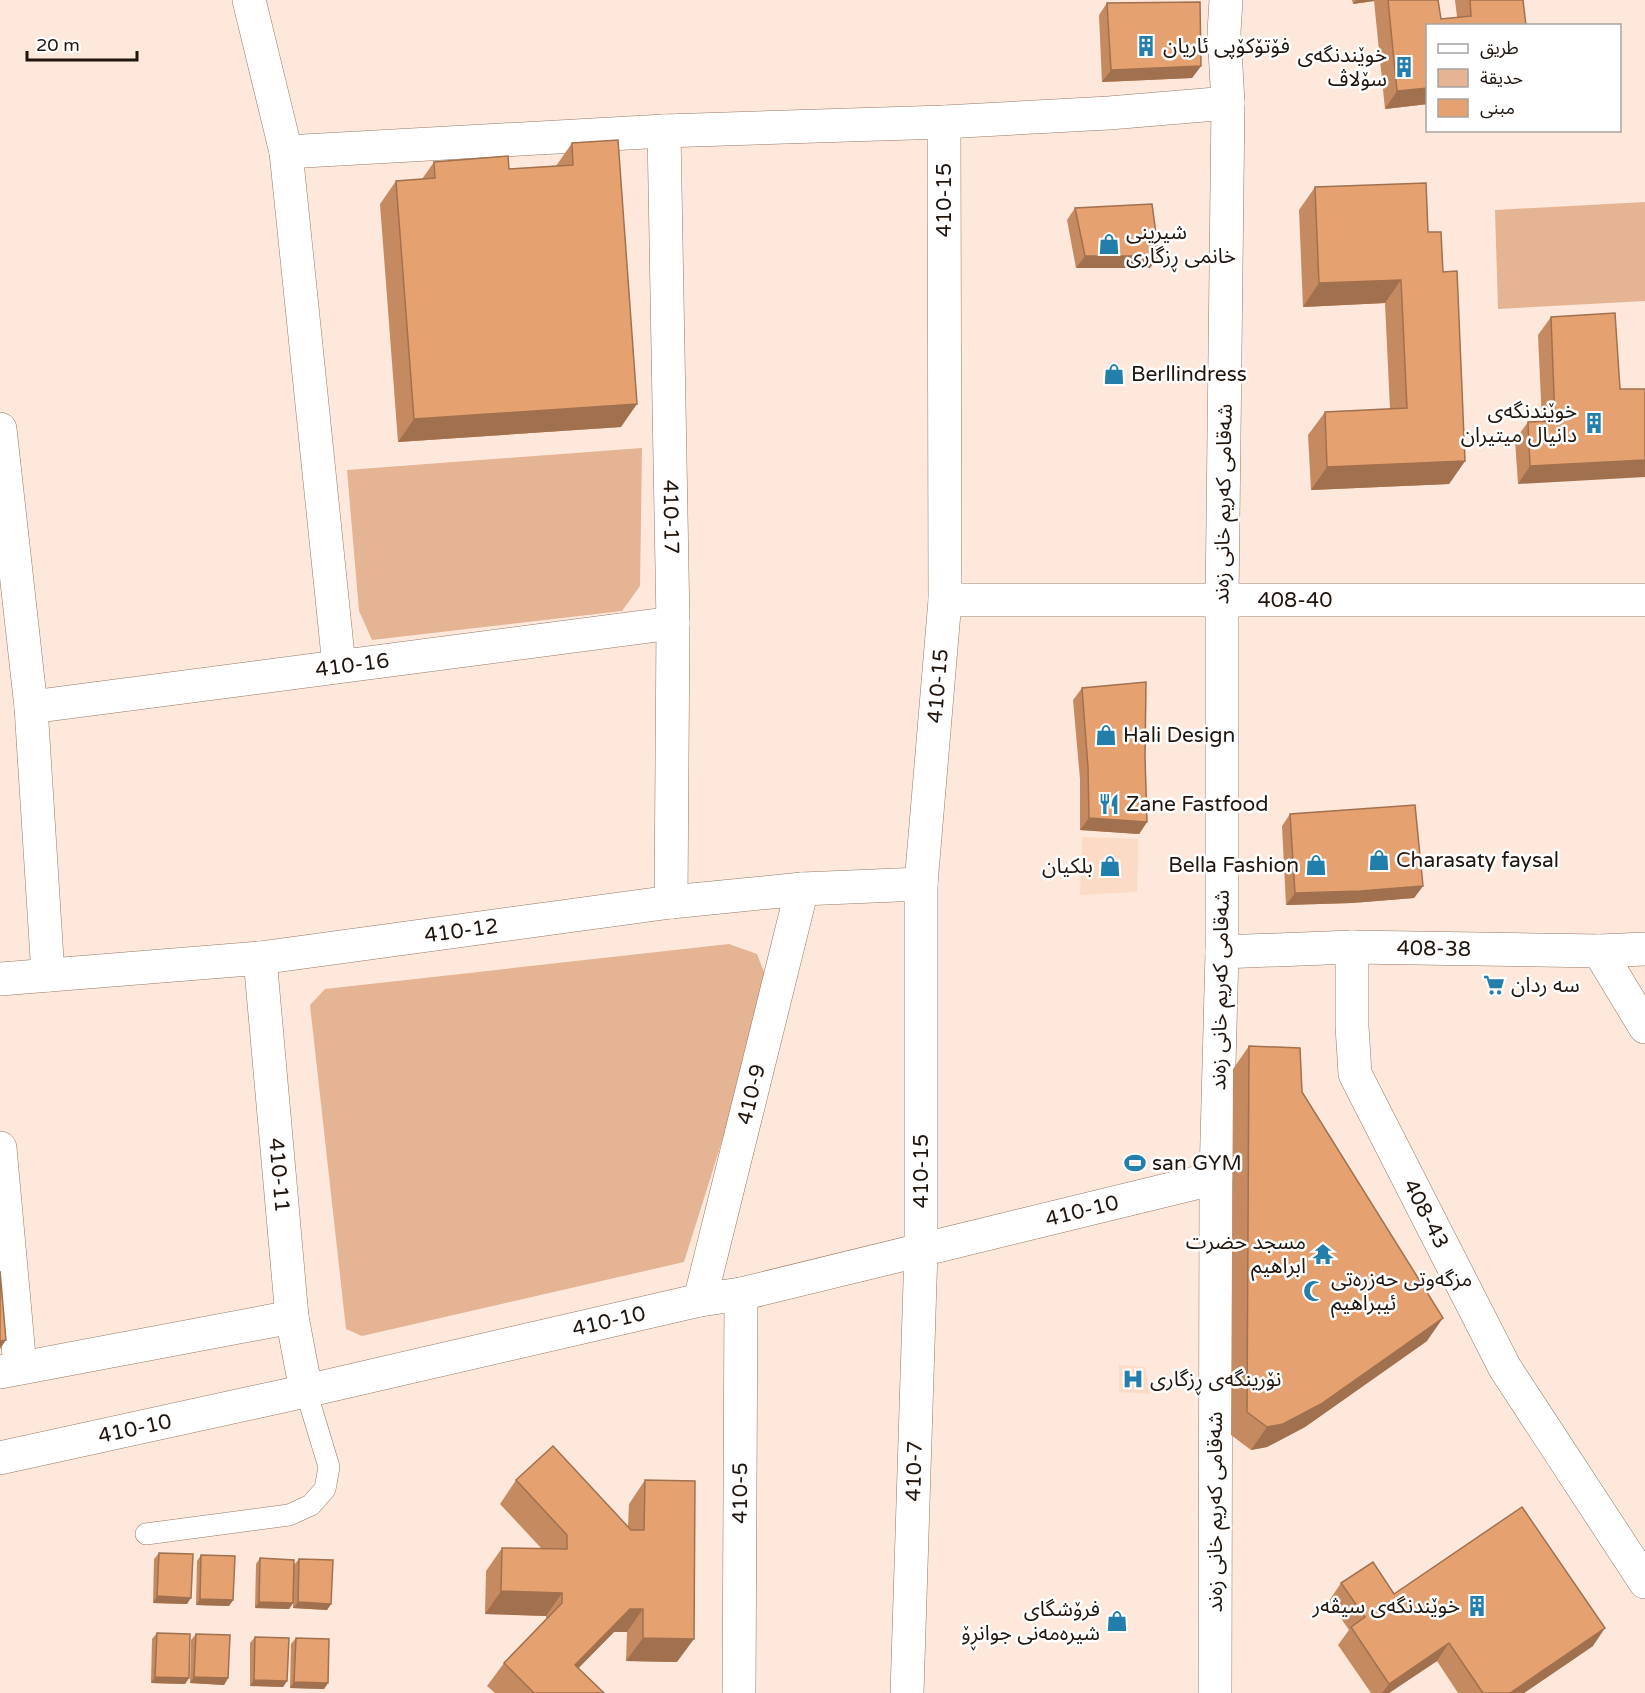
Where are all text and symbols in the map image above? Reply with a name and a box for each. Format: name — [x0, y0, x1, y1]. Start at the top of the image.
scale bar — [27, 24, 136, 62]
legend — [1426, 24, 1621, 132]
text: 20 m — [36, 34, 80, 56]
building icon: فۆتۆکۆپی ئاریان — [1134, 34, 1158, 58]
place label: فۆتۆکۆپی ئاریان — [1163, 34, 1290, 59]
text: طريق — [1480, 37, 1519, 59]
place label: خوێندنگەی سۆلاڤ — [1298, 43, 1387, 92]
building icon: خوێندنگەی سۆلاڤ — [1392, 55, 1416, 79]
text: حديقة — [1480, 67, 1523, 89]
text: مبنى — [1480, 97, 1515, 119]
street label: 410-15 — [932, 163, 957, 237]
place label: شیرینی خانمی ڕزگاری — [1126, 220, 1236, 273]
shop icon: شیرینی خانمی ڕزگاری — [1097, 232, 1121, 256]
shop icon: Berllindress — [1102, 362, 1126, 386]
place label: Berllindress — [1131, 362, 1247, 387]
place label: خوێندنگەی دانیال میتیران — [1461, 399, 1577, 448]
street label: شەقامی کەریم خانی زەند — [1209, 403, 1240, 605]
building icon: خوێندنگەی دانیال میتیران — [1582, 411, 1606, 435]
street label: 410-17 — [657, 479, 684, 554]
street label: 408-40 — [1258, 588, 1332, 613]
street label: 410-16 — [314, 648, 391, 683]
street label: 410-15 — [923, 648, 954, 724]
shop icon: Hali Design — [1094, 723, 1118, 747]
place label: Hali Design — [1123, 723, 1235, 748]
restaurant icon: Zane Fastfood — [1097, 792, 1121, 816]
place label: Zane Fastfood — [1126, 792, 1269, 817]
shop icon: Charasaty faysal — [1367, 848, 1391, 872]
place label: Charasaty faysal — [1396, 848, 1559, 873]
place label: Bella Fashion — [1168, 853, 1299, 878]
shop icon: Bella Fashion — [1304, 853, 1328, 877]
place label: بلکیان — [1042, 854, 1093, 879]
shop icon: بلکیان — [1098, 854, 1122, 878]
street label: شەقامی کەریم خانی زەند — [1206, 889, 1237, 1091]
street label: 410-12 — [423, 914, 500, 948]
street label: 408-38 — [1396, 936, 1471, 962]
supermarket icon: سه ردان — [1482, 973, 1506, 997]
place label: سه ردان — [1511, 973, 1580, 998]
street label: 410-9 — [732, 1062, 771, 1127]
street label: 410-15 — [909, 1134, 934, 1208]
street label: 410-11 — [263, 1137, 295, 1213]
sports icon: san GYM — [1123, 1151, 1147, 1175]
place label: san GYM — [1152, 1151, 1242, 1176]
street label: 408-43 — [1398, 1175, 1454, 1253]
street label: 410-10 — [1043, 1190, 1121, 1232]
place label: مسجد حضرت ابراهیم — [1186, 1230, 1306, 1281]
temple icon: مسجد حضرت ابراهیم — [1311, 1242, 1335, 1266]
place label: مزگەوتی حەزرەتی ئیبراهیم — [1331, 1267, 1472, 1318]
mosque icon: مزگەوتی حەزرەتی ئیبراهیم — [1302, 1279, 1326, 1303]
street label: 410-10 — [570, 1301, 648, 1342]
hospital icon: نۆرینگەی ڕزگاری — [1121, 1367, 1145, 1391]
place label: نۆرینگەی ڕزگاری — [1150, 1367, 1281, 1396]
street label: 410-10 — [96, 1409, 174, 1449]
street label: شەقامی کەریم خانی زەند — [1203, 1412, 1230, 1612]
street label: 410-7 — [901, 1440, 928, 1502]
street label: 410-5 — [728, 1462, 753, 1524]
place label: خوێندنگەی سیڤەر — [1312, 1594, 1460, 1619]
building icon: خوێندنگەی سیڤەر — [1465, 1594, 1489, 1618]
place label: فرۆشگای شیرەمەنی جوانڕۆ — [961, 1597, 1100, 1651]
shop icon: فرۆشگای شیرەمەنی جوانڕۆ — [1105, 1609, 1129, 1633]

